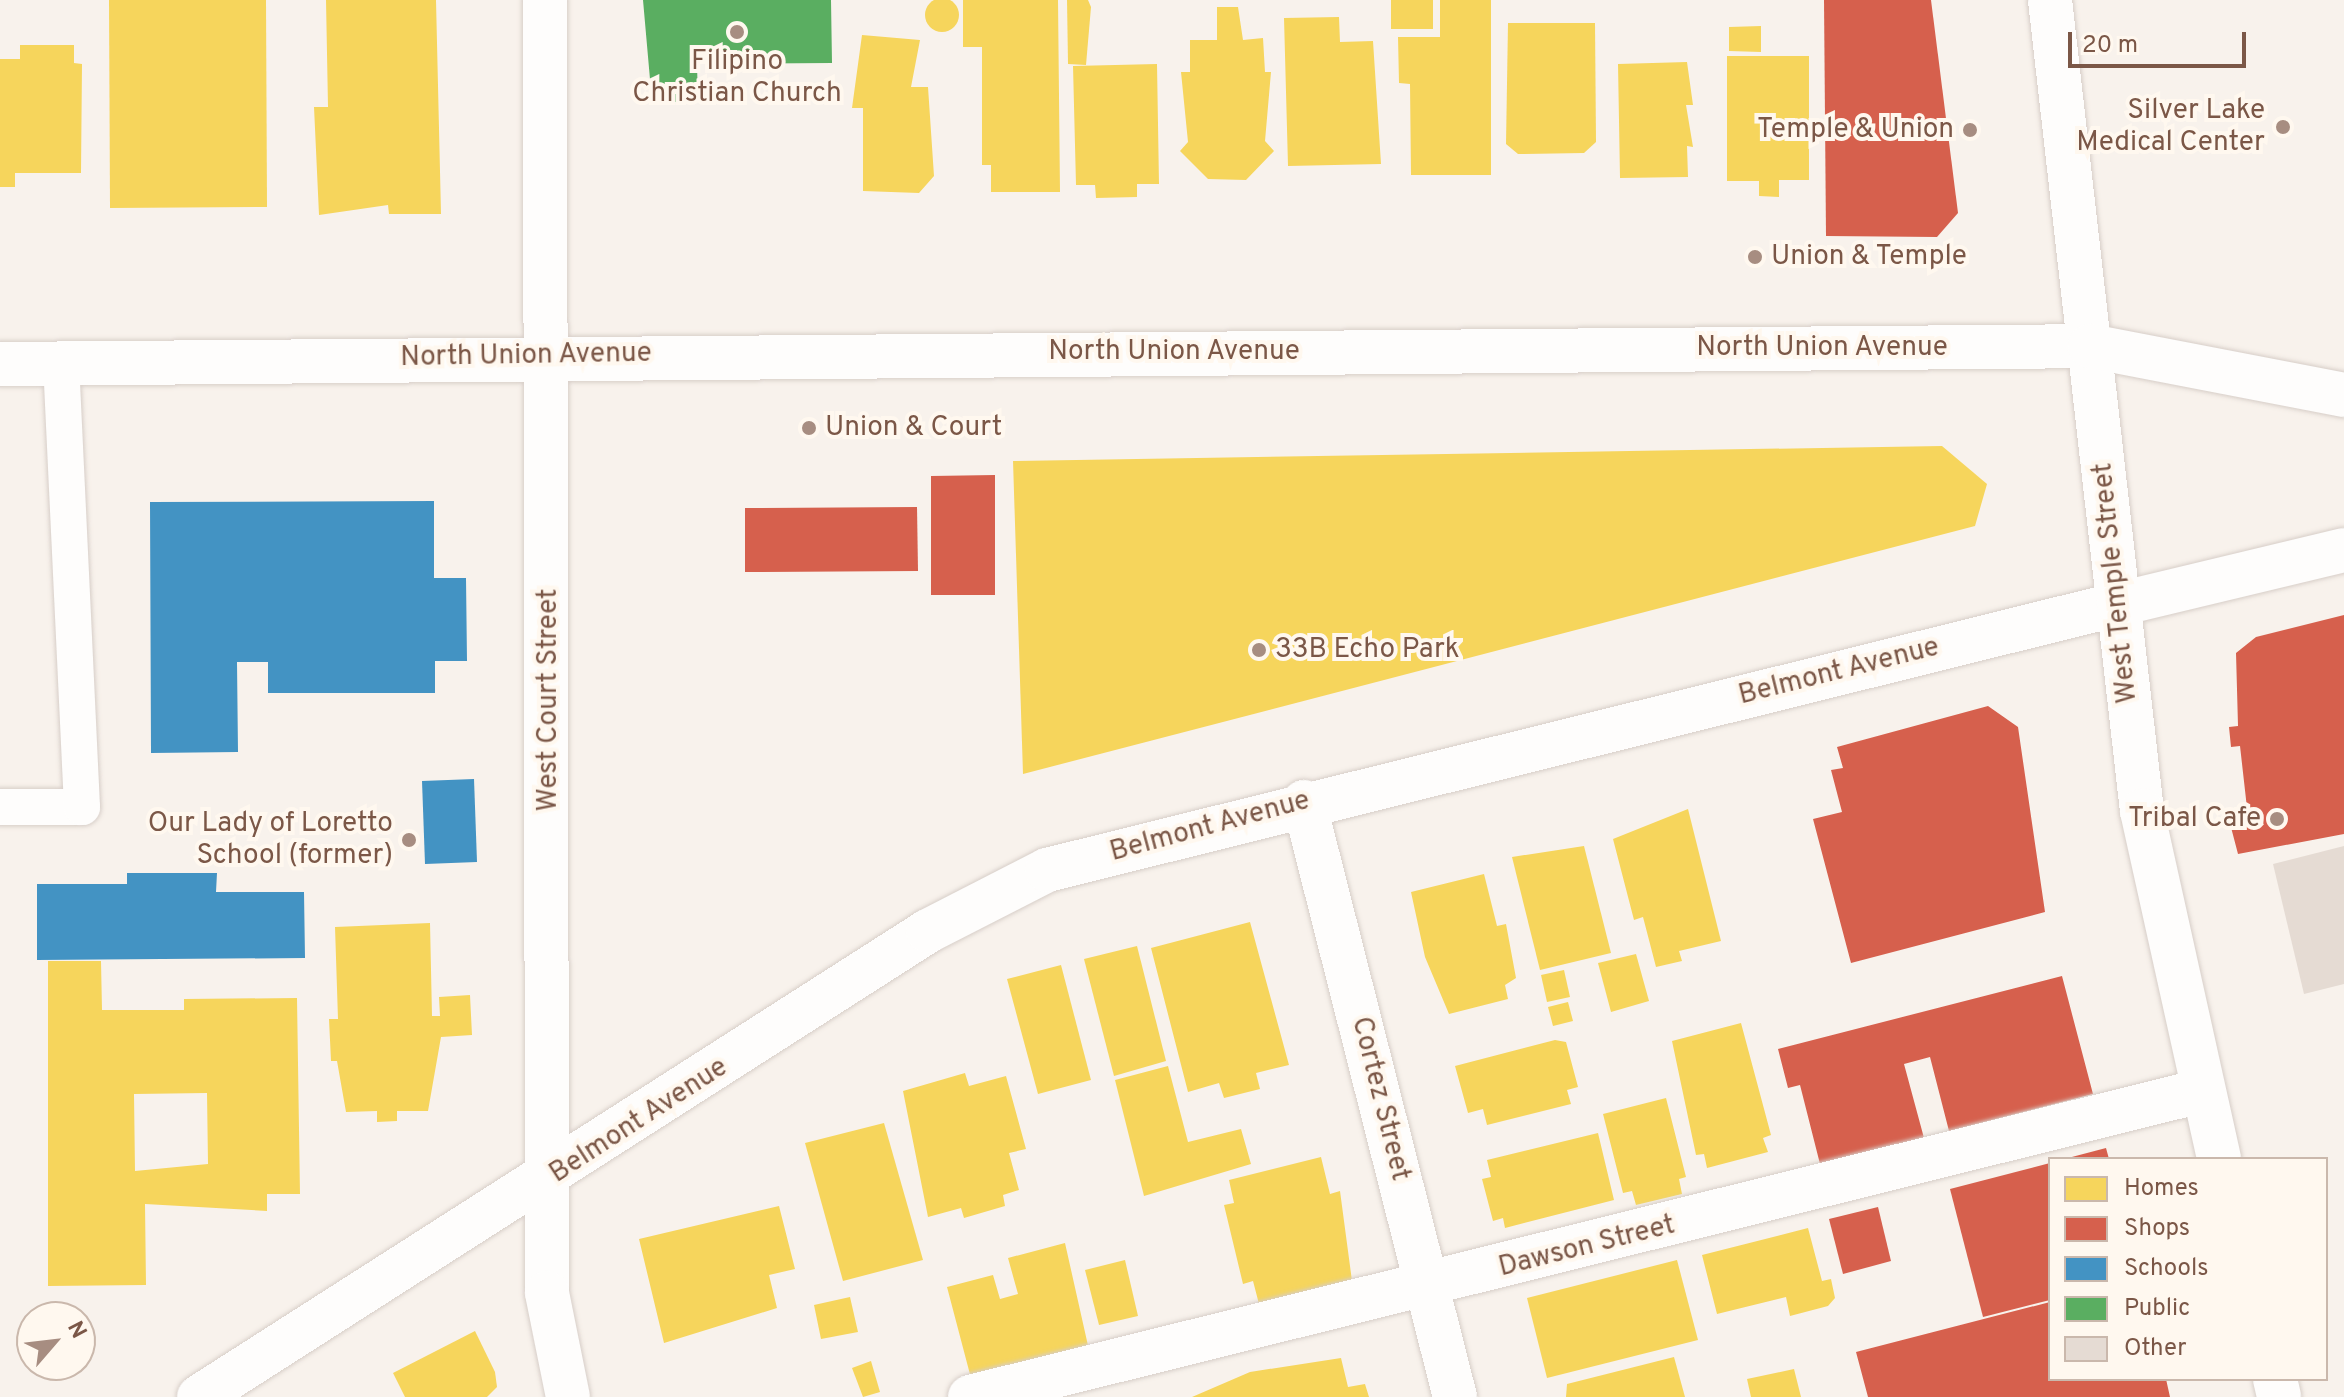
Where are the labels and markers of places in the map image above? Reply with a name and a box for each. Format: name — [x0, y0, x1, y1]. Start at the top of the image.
marker: Filipino Christian Church — [728, 23, 746, 41]
place label: Filipino Christian Church — [632, 45, 842, 111]
place label: Silver Lake Medical Center — [2076, 94, 2265, 160]
place label: Temple & Union — [1757, 113, 1954, 147]
marker: Silver Lake Medical Center — [2272, 116, 2294, 138]
marker: Temple & Union — [1961, 121, 1979, 139]
place label: Union & Temple — [1771, 240, 1968, 274]
marker: Union & Temple — [1746, 248, 1764, 266]
place label: Union & Court — [825, 411, 1002, 445]
marker: Union & Court — [800, 419, 818, 437]
place label: 33B Echo Park — [1275, 633, 1460, 667]
marker: 33B Echo Park — [1250, 641, 1268, 659]
place label: Tribal Cafe — [2128, 802, 2261, 836]
place label: Our Lady of Loretto School (former) — [148, 807, 393, 873]
marker: Tribal Cafe — [2268, 810, 2286, 828]
marker: Our Lady of Loretto School (former) — [400, 831, 418, 849]

